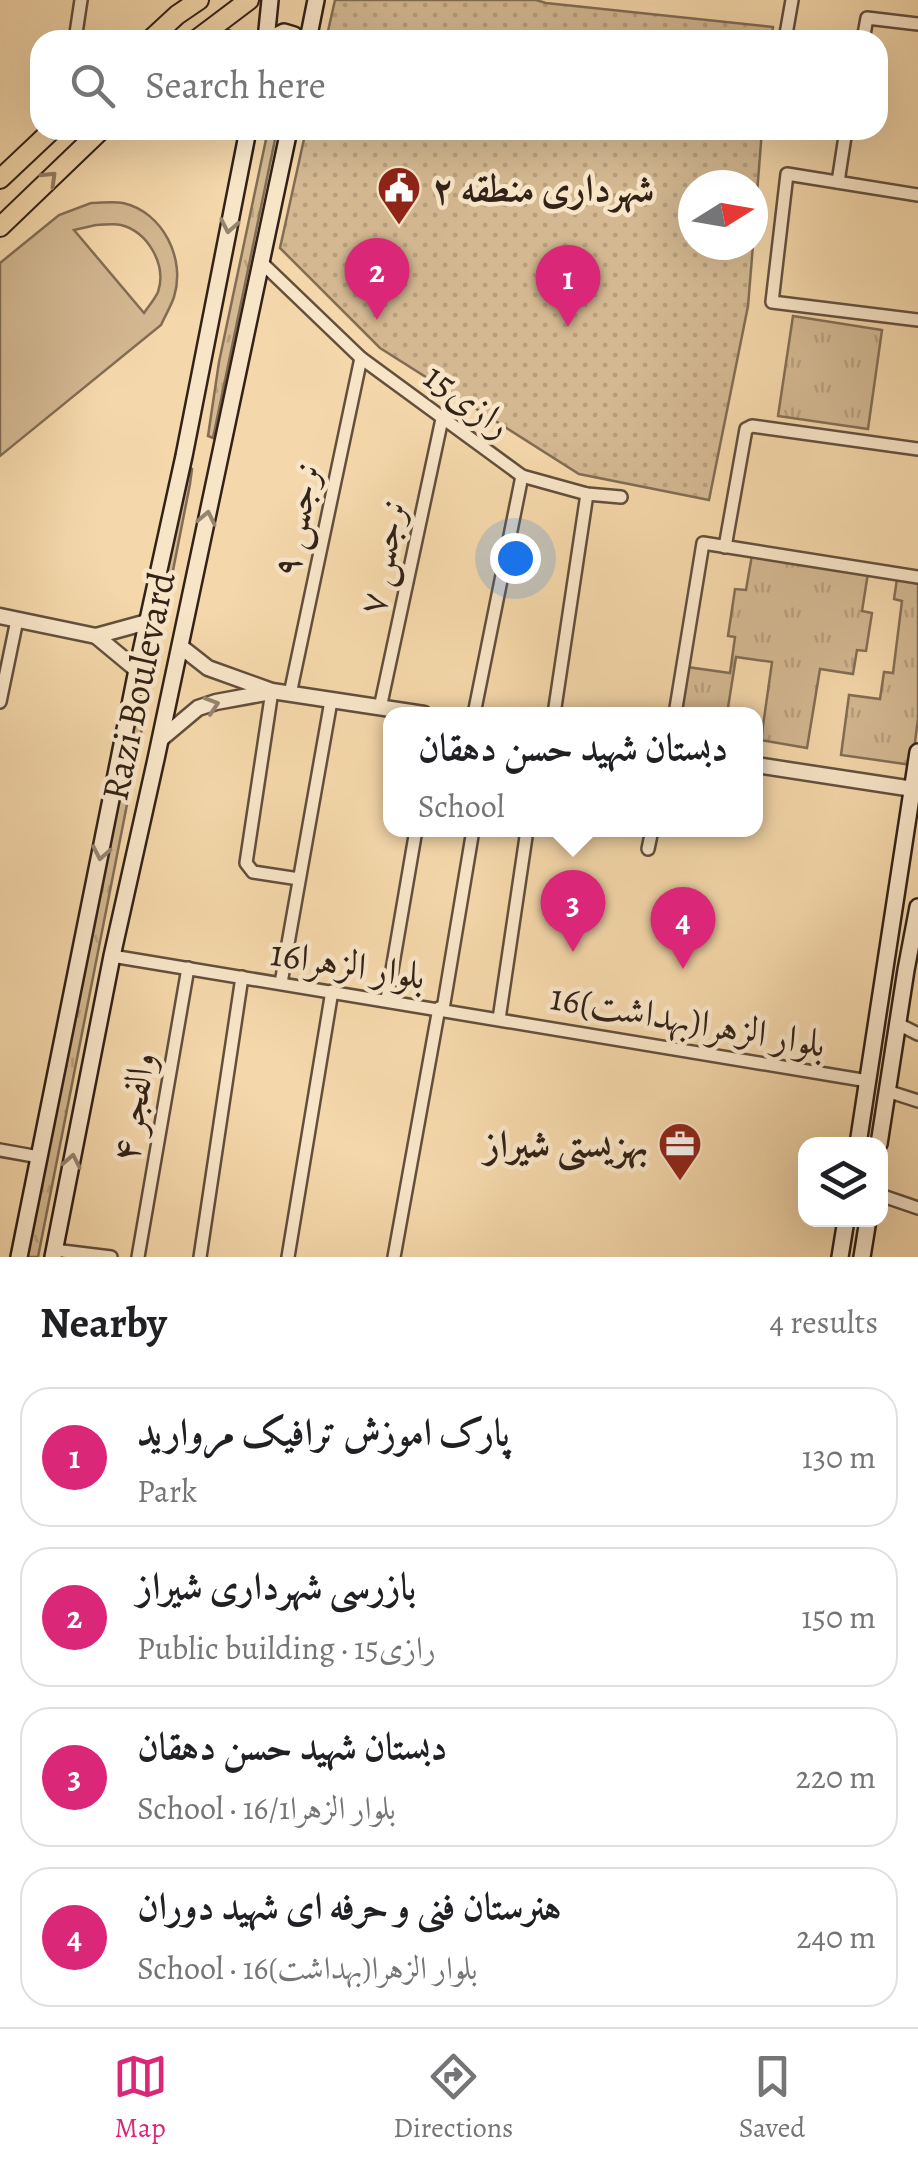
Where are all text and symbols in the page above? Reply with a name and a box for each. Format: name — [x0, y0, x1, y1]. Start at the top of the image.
search box — [30, 30, 888, 140]
icon: search — [65, 58, 120, 113]
text: Search here — [145, 59, 326, 111]
place label: شهرداری منطقه ۲ — [432, 162, 654, 214]
public building icon: شهرداری منطقه ۲ — [376, 165, 422, 226]
north arrow — [678, 170, 768, 260]
one-way arrow — [39, 172, 57, 190]
one-way arrow — [220, 217, 241, 234]
pin: 2 — [344, 238, 410, 320]
pin: 1 — [536, 245, 600, 327]
street label: 15رازی — [413, 350, 523, 450]
street label: نرجس ۹ — [258, 458, 334, 582]
street label: نرجس ۷ — [344, 495, 420, 619]
one-way arrow — [195, 510, 216, 527]
your location — [490, 533, 541, 584]
street label: Razi Boulevard — [88, 566, 188, 805]
one-way arrow — [202, 696, 219, 716]
popup — [383, 707, 763, 837]
text: دبستان شهید حسن دهقان — [418, 721, 728, 773]
text: School — [418, 784, 505, 828]
one-way arrow — [91, 844, 112, 861]
pin: 3 — [540, 870, 606, 952]
pin: 4 — [650, 886, 716, 969]
street label: 16بلوار الزهرا — [267, 926, 429, 1002]
street label: 16بلوار الزهرا(بهداشت) — [546, 970, 830, 1070]
street label: والفجر ۴ — [98, 1048, 168, 1166]
place label: بهزیستی شیراز — [480, 1118, 648, 1172]
office icon: بهزیستی شیراز — [657, 1121, 703, 1182]
map controls — [798, 1137, 888, 1227]
button: layers — [798, 1137, 888, 1227]
one-way arrow — [60, 1153, 81, 1170]
text: Nearby — [40, 1294, 167, 1351]
text: 4 results — [769, 1300, 878, 1344]
text: پارک اموزش ترافیک مروارید — [137, 1406, 510, 1458]
text: 1 — [69, 1435, 80, 1479]
text: 130 m — [802, 1435, 876, 1479]
text: Park — [137, 1469, 197, 1513]
text: بازرسی شهرداری شیراز — [137, 1560, 416, 1612]
text: 2 — [67, 1595, 82, 1639]
text: 150 m — [801, 1595, 876, 1639]
text: Public building · 15رازی — [137, 1626, 436, 1670]
text: دبستان شهید حسن دهقان — [137, 1720, 447, 1772]
text: 3 — [68, 1755, 81, 1799]
text: 220 m — [796, 1755, 876, 1799]
text: School · بلوار الزهرا16/1 — [137, 1786, 396, 1830]
text: هنرستان فنی و حرفه ای شهید دوران — [137, 1880, 562, 1932]
text: 4 — [67, 1915, 82, 1959]
text: 240 m — [796, 1915, 876, 1959]
text: School · 16بلوار الزهرا(بهداشت) — [137, 1946, 477, 1990]
tab: Map — [113, 2049, 168, 2147]
tab: Directions — [393, 2049, 513, 2147]
tab: Saved — [739, 2049, 805, 2147]

